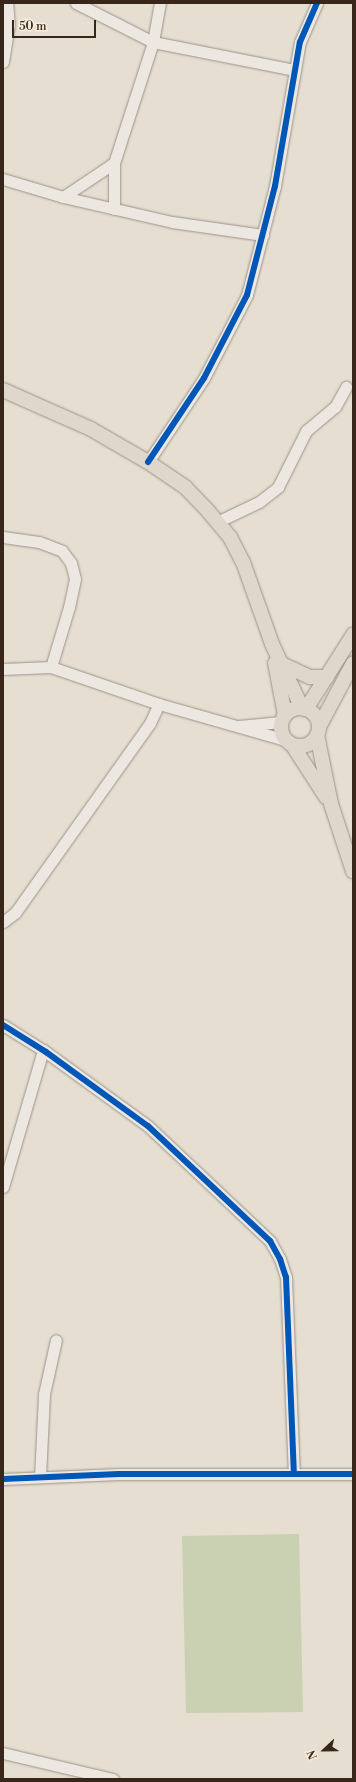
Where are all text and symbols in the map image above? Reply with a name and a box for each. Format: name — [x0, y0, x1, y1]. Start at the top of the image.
scale bar — [14, 12, 98, 38]
text: 50 m — [19, 19, 47, 34]
north arrow — [304, 1730, 344, 1770]
text: N — [305, 1748, 321, 1761]

